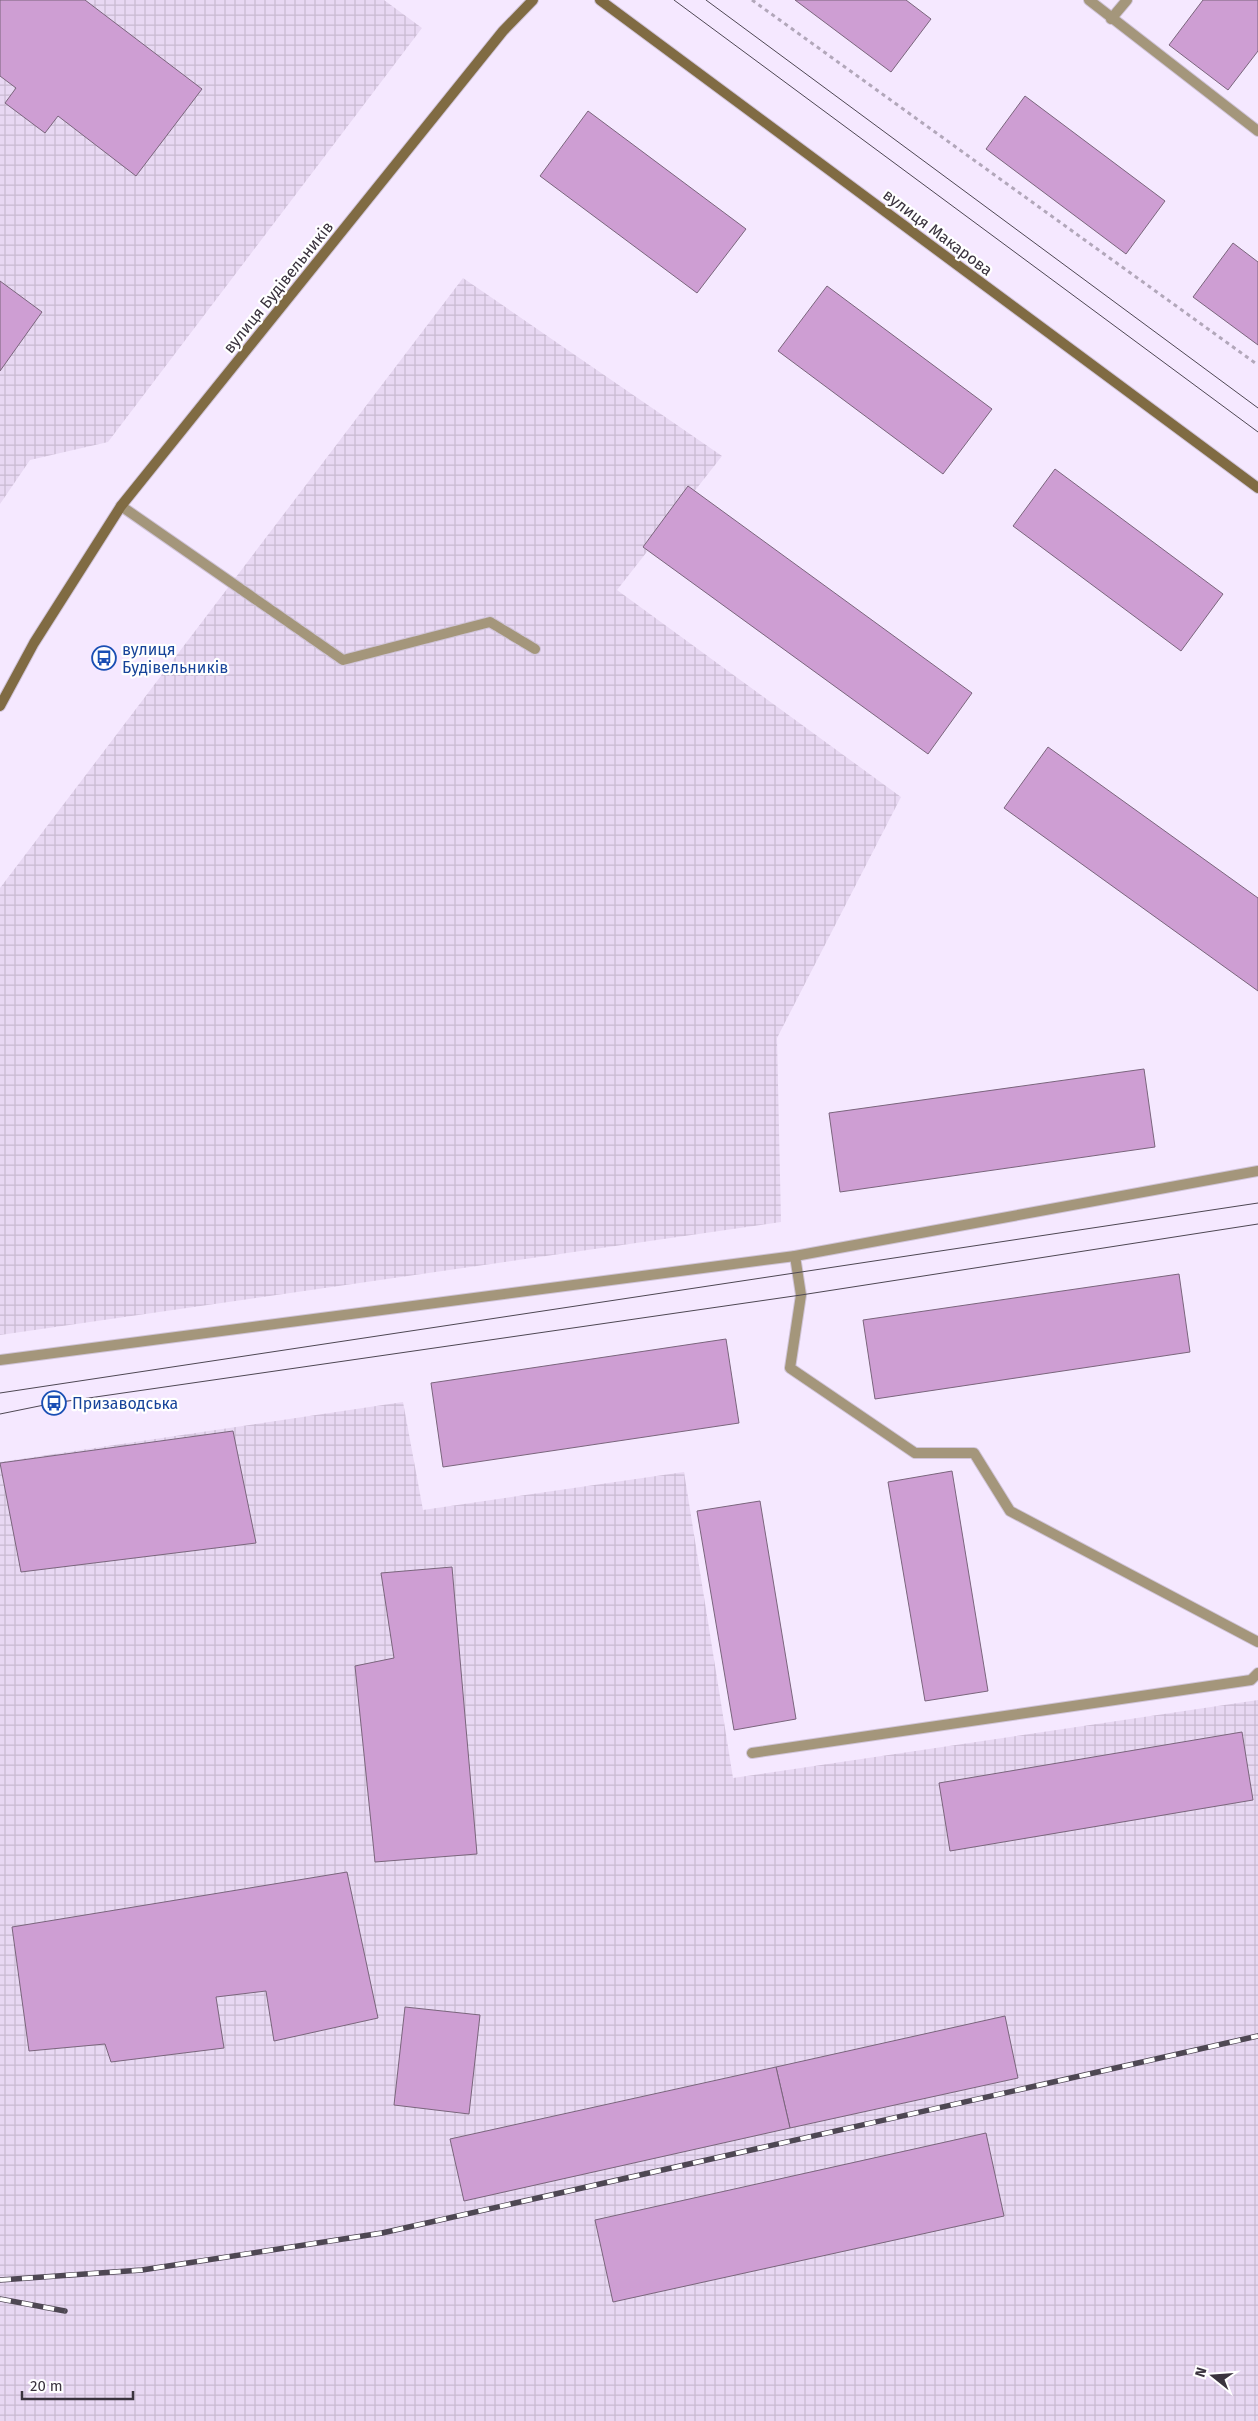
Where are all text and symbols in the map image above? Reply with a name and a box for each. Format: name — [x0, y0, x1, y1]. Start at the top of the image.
street label: вулиця Макарова — [879, 185, 996, 280]
street label: вулиця Будівельників — [219, 218, 337, 357]
place label: вулиця Будівельників — [122, 640, 228, 677]
bus stop icon: вулиця Будівельників — [91, 645, 117, 671]
bus stop icon: Призаводська — [41, 1390, 67, 1416]
place label: Призаводська — [72, 1394, 178, 1413]
north arrow — [1188, 2351, 1238, 2401]
text: N — [1192, 2365, 1211, 2379]
scale bar — [22, 2368, 134, 2400]
text: 20 m — [30, 2377, 63, 2395]

